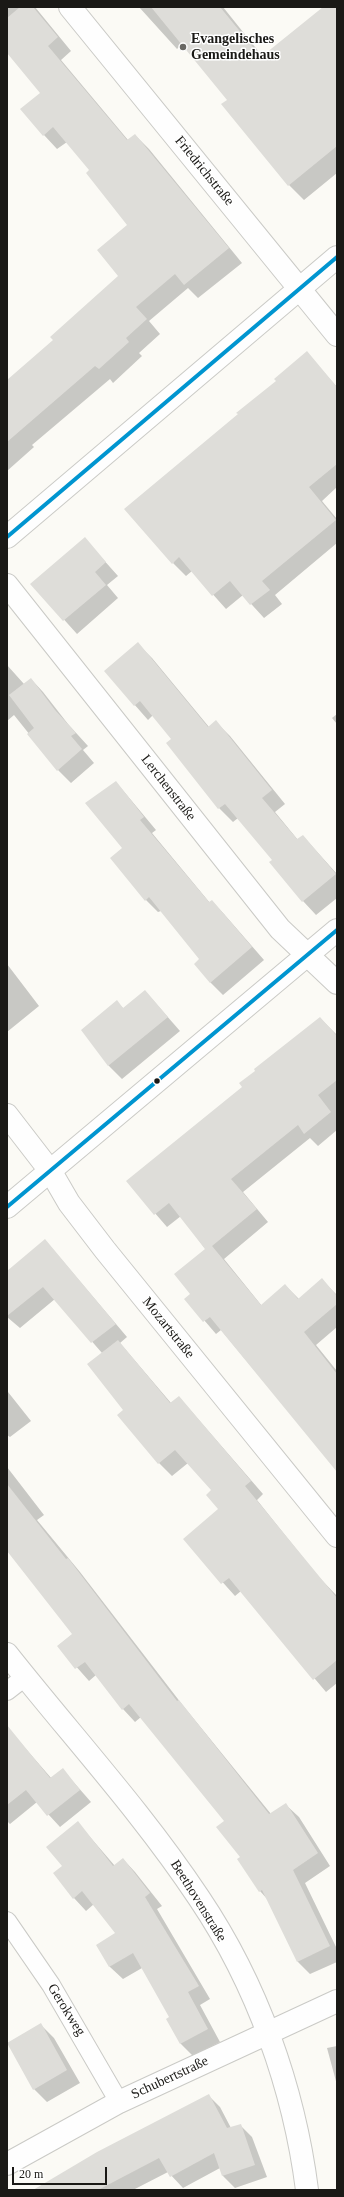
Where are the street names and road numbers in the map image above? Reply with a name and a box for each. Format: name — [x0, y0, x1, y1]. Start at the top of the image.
street label: Friedrichstraße — [171, 133, 237, 209]
street label: Lerchenstraße — [137, 752, 199, 824]
street label: Mozartstraße — [138, 1294, 198, 1362]
street label: Beethovenstraße — [166, 1857, 230, 1945]
street label: Gerokweg — [43, 1981, 89, 2039]
street label: Schubertstraße — [129, 2053, 211, 2103]

